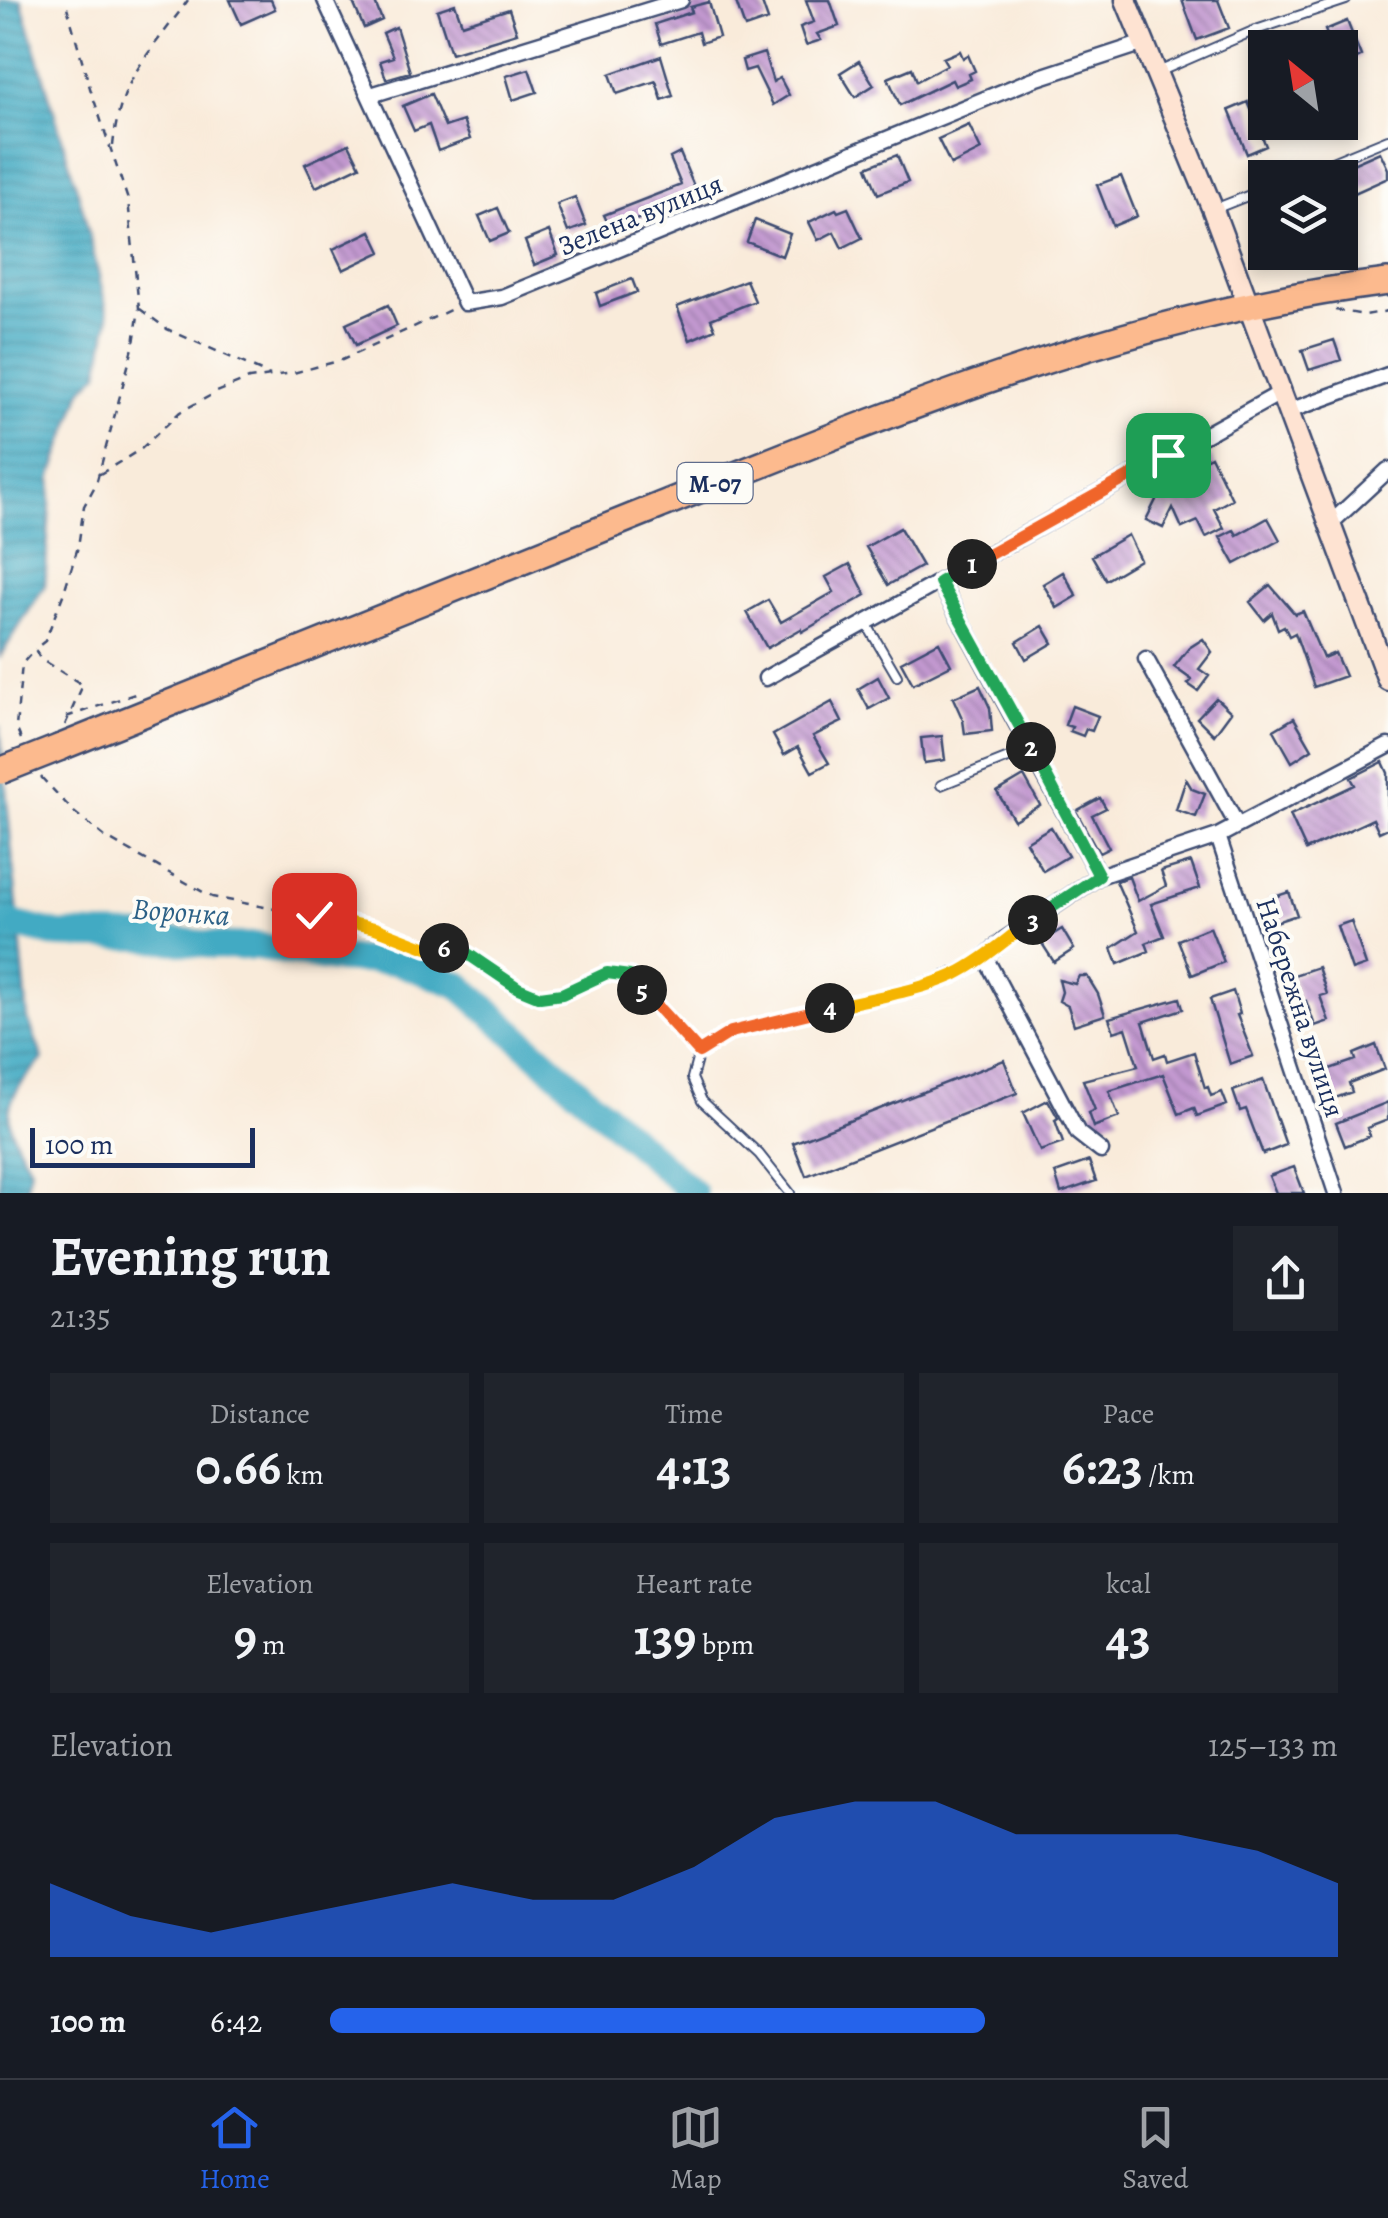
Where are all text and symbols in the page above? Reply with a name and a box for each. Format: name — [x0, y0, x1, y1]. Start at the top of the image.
north arrow — [1248, 30, 1358, 140]
map controls — [1248, 30, 1358, 270]
button: layers — [1248, 160, 1358, 270]
street label: Зелена вулиця — [553, 165, 728, 265]
pin — [1126, 413, 1211, 498]
icon: arrive — [1141, 428, 1196, 483]
road number: М-07 — [678, 463, 752, 503]
pin: 1 — [947, 539, 997, 589]
text: 1 — [967, 545, 977, 583]
pin: 2 — [1006, 722, 1056, 772]
text: 2 — [1024, 728, 1038, 766]
pin — [272, 873, 357, 958]
icon: check — [287, 888, 342, 943]
water label: Воронка — [131, 889, 231, 935]
street label: Набережна вулиця — [1247, 893, 1354, 1122]
pin: 3 — [1008, 895, 1058, 945]
text: 3 — [1027, 901, 1039, 939]
pin: 6 — [419, 923, 469, 973]
text: 6 — [437, 929, 451, 967]
pin: 5 — [617, 965, 667, 1015]
text: 5 — [636, 971, 648, 1009]
pin: 4 — [805, 983, 855, 1033]
text: 4 — [823, 989, 837, 1027]
scale bar — [30, 1123, 255, 1168]
text: 100 m — [45, 1126, 113, 1164]
text: Evening run — [50, 1219, 331, 1294]
button: share — [1233, 1226, 1338, 1331]
text: 21:35 — [50, 1294, 111, 1338]
text: Distance — [209, 1395, 310, 1433]
text: Time — [665, 1395, 723, 1433]
text: Pace — [1102, 1395, 1154, 1433]
text: 0.66 — [195, 1433, 281, 1501]
text: 4:13 — [657, 1433, 731, 1501]
text: 6:23 — [1062, 1433, 1143, 1501]
text: km — [281, 1456, 324, 1494]
text: /km — [1143, 1456, 1195, 1494]
text: Elevation — [206, 1565, 313, 1603]
text: Heart rate — [636, 1565, 752, 1603]
text: kcal — [1106, 1565, 1151, 1603]
text: 9 — [234, 1603, 257, 1671]
text: 139 — [634, 1603, 696, 1671]
text: 43 — [1106, 1603, 1151, 1671]
text: m — [257, 1626, 286, 1664]
text: bpm — [696, 1626, 754, 1664]
text: Elevation — [50, 1723, 173, 1767]
text: 125–133 m — [1208, 1723, 1338, 1767]
text: 100 m — [50, 1999, 126, 2043]
text: 6:42 — [210, 1999, 262, 2043]
tab: Home — [199, 2100, 270, 2198]
tab: Map — [668, 2100, 723, 2198]
tab: Saved — [1122, 2100, 1189, 2198]

